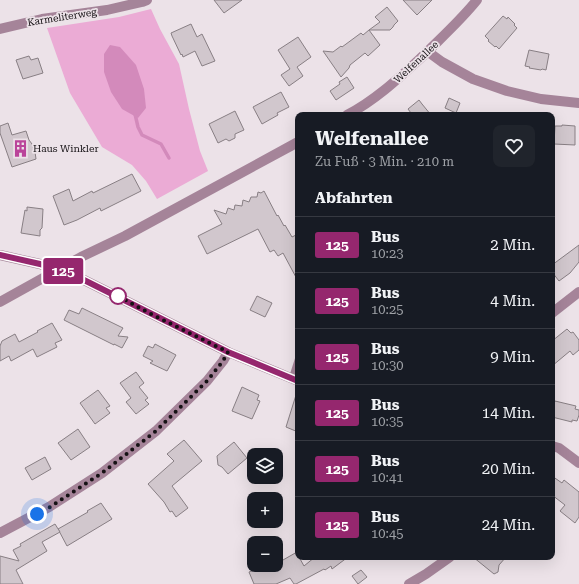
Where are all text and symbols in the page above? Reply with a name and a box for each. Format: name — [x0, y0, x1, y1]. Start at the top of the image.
street label: Karmeliterweg — [27, 6, 98, 28]
street label: Welfenallee — [392, 38, 441, 85]
button: heart — [493, 125, 535, 167]
text: Welfenallee — [315, 127, 429, 150]
building icon: Haus Winkler — [10, 138, 30, 158]
place label: Haus Winkler — [33, 143, 99, 154]
text: Zu Fuß · 3 Min. · 210 m — [315, 154, 454, 169]
text: Abfahrten — [315, 189, 393, 207]
text: Bus — [371, 228, 399, 246]
text: 2 Min. — [490, 236, 535, 254]
text: 125 — [325, 237, 349, 253]
text: 10:23 — [371, 246, 403, 261]
line badge: 125 — [40, 258, 86, 284]
text: 125 — [51, 263, 75, 279]
text: Bus — [371, 284, 399, 302]
unlabelled marker — [109, 287, 127, 305]
text: 4 Min. — [490, 292, 535, 310]
text: 125 — [325, 293, 349, 309]
text: 10:25 — [371, 302, 403, 317]
text: Bus — [371, 340, 399, 358]
text: 9 Min. — [490, 348, 535, 366]
text: 125 — [325, 349, 349, 365]
text: 10:30 — [371, 358, 403, 373]
text: Bus — [371, 396, 399, 414]
text: 14 Min. — [482, 404, 535, 422]
text: 125 — [325, 405, 349, 421]
text: 10:35 — [371, 414, 403, 429]
map controls — [247, 448, 283, 572]
button: layers — [247, 448, 283, 484]
text: Bus — [371, 452, 399, 470]
text: 20 Min. — [482, 460, 535, 478]
text: 125 — [325, 461, 349, 477]
text: 10:41 — [371, 470, 403, 485]
button: + — [247, 492, 283, 528]
your location — [27, 504, 47, 524]
text: Bus — [371, 508, 399, 526]
text: 24 Min. — [482, 516, 535, 534]
text: 125 — [325, 517, 349, 533]
text: 10:45 — [371, 526, 403, 541]
button: − — [247, 536, 283, 572]

